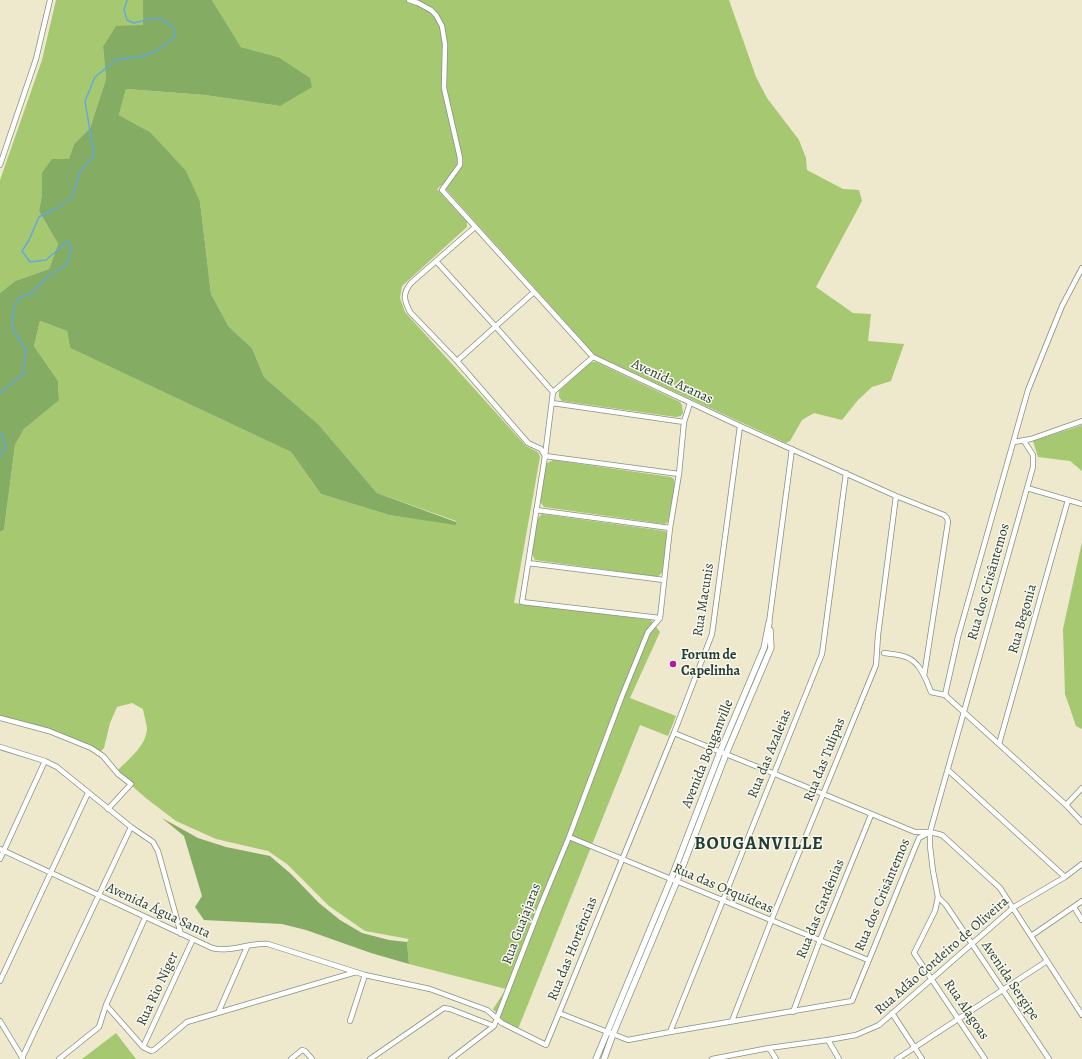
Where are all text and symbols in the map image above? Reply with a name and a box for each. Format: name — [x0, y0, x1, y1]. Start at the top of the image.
street label: Avenida Aranas — [629, 356, 715, 408]
street label: Rua dos Crisântemos — [964, 522, 1014, 642]
street label: Rua Macunis — [690, 562, 718, 638]
street label: Rua Begonia — [1005, 582, 1041, 656]
place label: Forum de Capelinha — [681, 648, 740, 680]
marker: Forum de Capelinha — [668, 659, 678, 669]
street label: Avenida Bouganville — [679, 697, 737, 811]
street label: Rua das Azaleias — [745, 707, 795, 801]
street label: Rua das Tulipas — [801, 716, 849, 804]
district label: BOUGANVILLE — [694, 834, 824, 856]
street label: Rua dos Crisântemos — [852, 836, 914, 954]
street label: Rua das Gardênias — [793, 857, 849, 961]
street label: Rua das Orquídeas — [670, 860, 776, 918]
street label: Avenida Água Santa — [103, 879, 213, 943]
street label: Rua Guajajaras — [499, 881, 545, 967]
street label: Rua Adão Cordeiro de Oliveira — [872, 893, 1012, 1019]
street label: Rua das Hortências — [544, 895, 602, 1003]
street label: Avenida Sergipe — [977, 938, 1043, 1024]
street label: Rua Rio Níger — [134, 949, 182, 1029]
street label: Rua Alagoas — [940, 977, 992, 1043]

